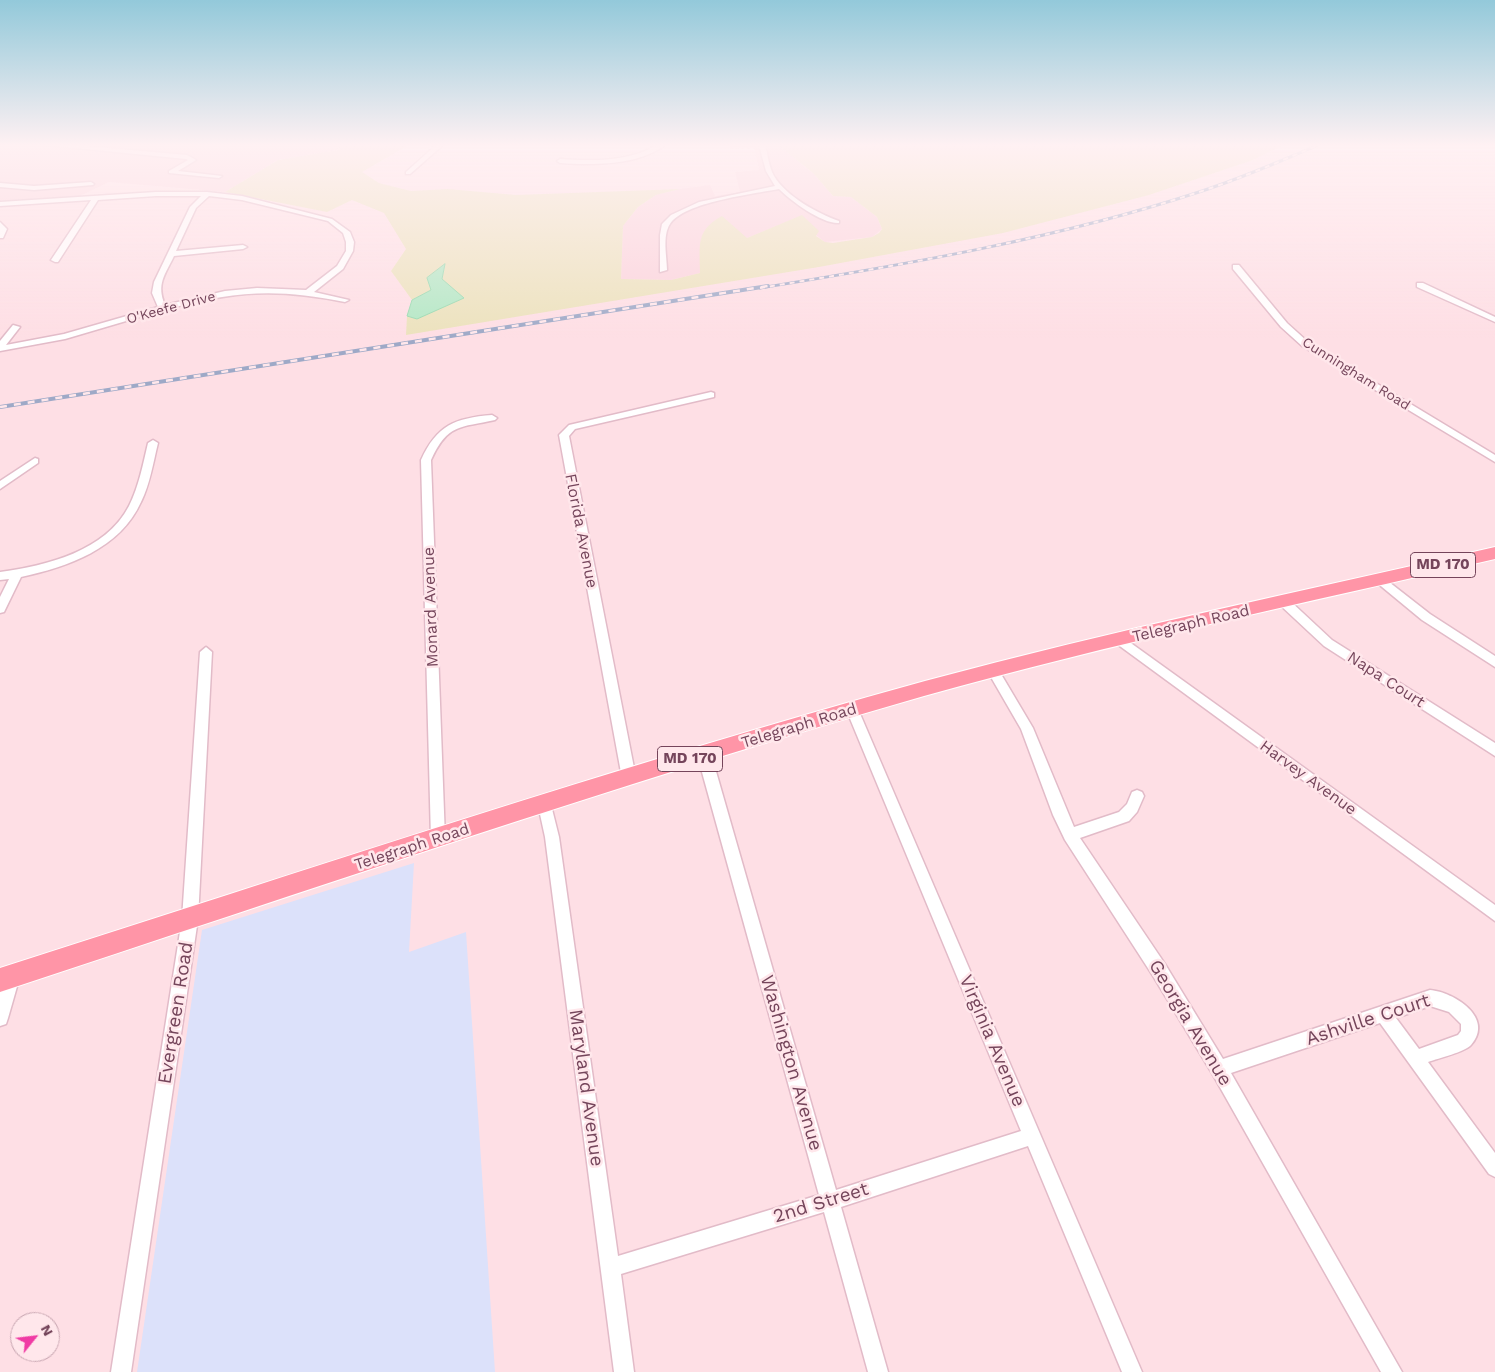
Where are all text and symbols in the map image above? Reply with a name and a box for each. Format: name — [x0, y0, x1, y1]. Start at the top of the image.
street label: O'Keefe Drive — [125, 288, 217, 328]
street label: Cunningham Road — [1299, 334, 1413, 414]
street label: Florida Avenue — [560, 472, 602, 590]
street label: Monard Avenue — [419, 546, 443, 668]
road number: MD 170 — [1410, 552, 1476, 578]
street label: Telegraph Road — [1131, 601, 1251, 647]
street label: Napa Court — [1344, 648, 1428, 712]
street label: Telegraph Road — [739, 699, 859, 753]
street label: Harvey Avenue — [1256, 737, 1360, 819]
road number: MD 170 — [658, 746, 722, 772]
street label: Telegraph Road — [352, 819, 472, 875]
street label: Evergreen Road — [153, 940, 199, 1086]
street label: Georgia Avenue — [1143, 956, 1237, 1090]
street label: Virginia Avenue — [954, 972, 1030, 1110]
street label: Washington Avenue — [755, 973, 827, 1153]
street label: Ashville Court — [1303, 989, 1433, 1051]
street label: Maryland Avenue — [564, 1008, 608, 1168]
street label: 2nd Street — [771, 1178, 871, 1228]
north arrow — [10, 1312, 60, 1362]
text: N — [38, 1322, 57, 1339]

